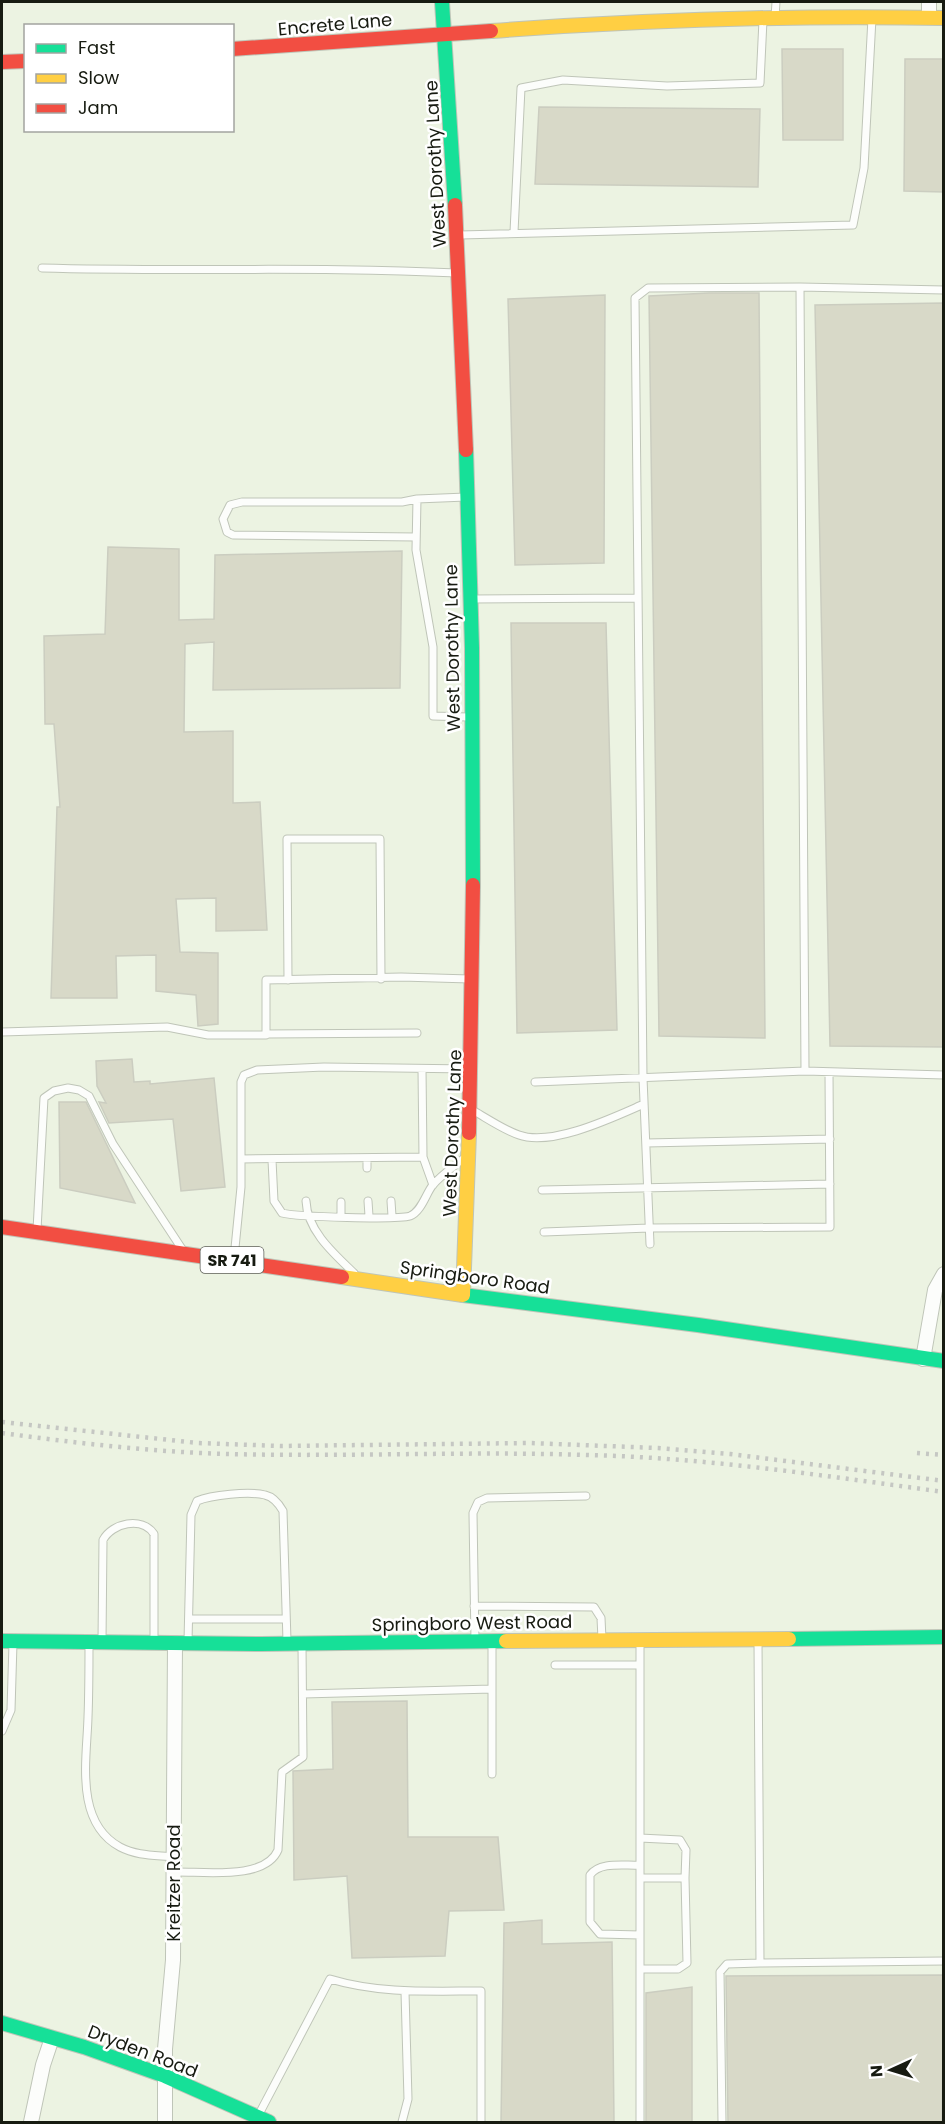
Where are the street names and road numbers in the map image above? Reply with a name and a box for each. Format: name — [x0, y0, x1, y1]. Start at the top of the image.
street label: Encrete Lane — [277, 7, 393, 41]
street label: West Dorothy Lane — [418, 80, 452, 248]
street label: West Dorothy Lane — [438, 564, 466, 732]
street label: West Dorothy Lane — [437, 1049, 467, 1217]
road number: SR 741 — [200, 1247, 264, 1273]
street label: Springboro Road — [398, 1254, 552, 1300]
street label: Springboro West Road — [372, 1609, 572, 1637]
street label: Kreitzer Road — [161, 1824, 186, 1942]
street label: Dryden Road — [84, 2019, 202, 2083]

